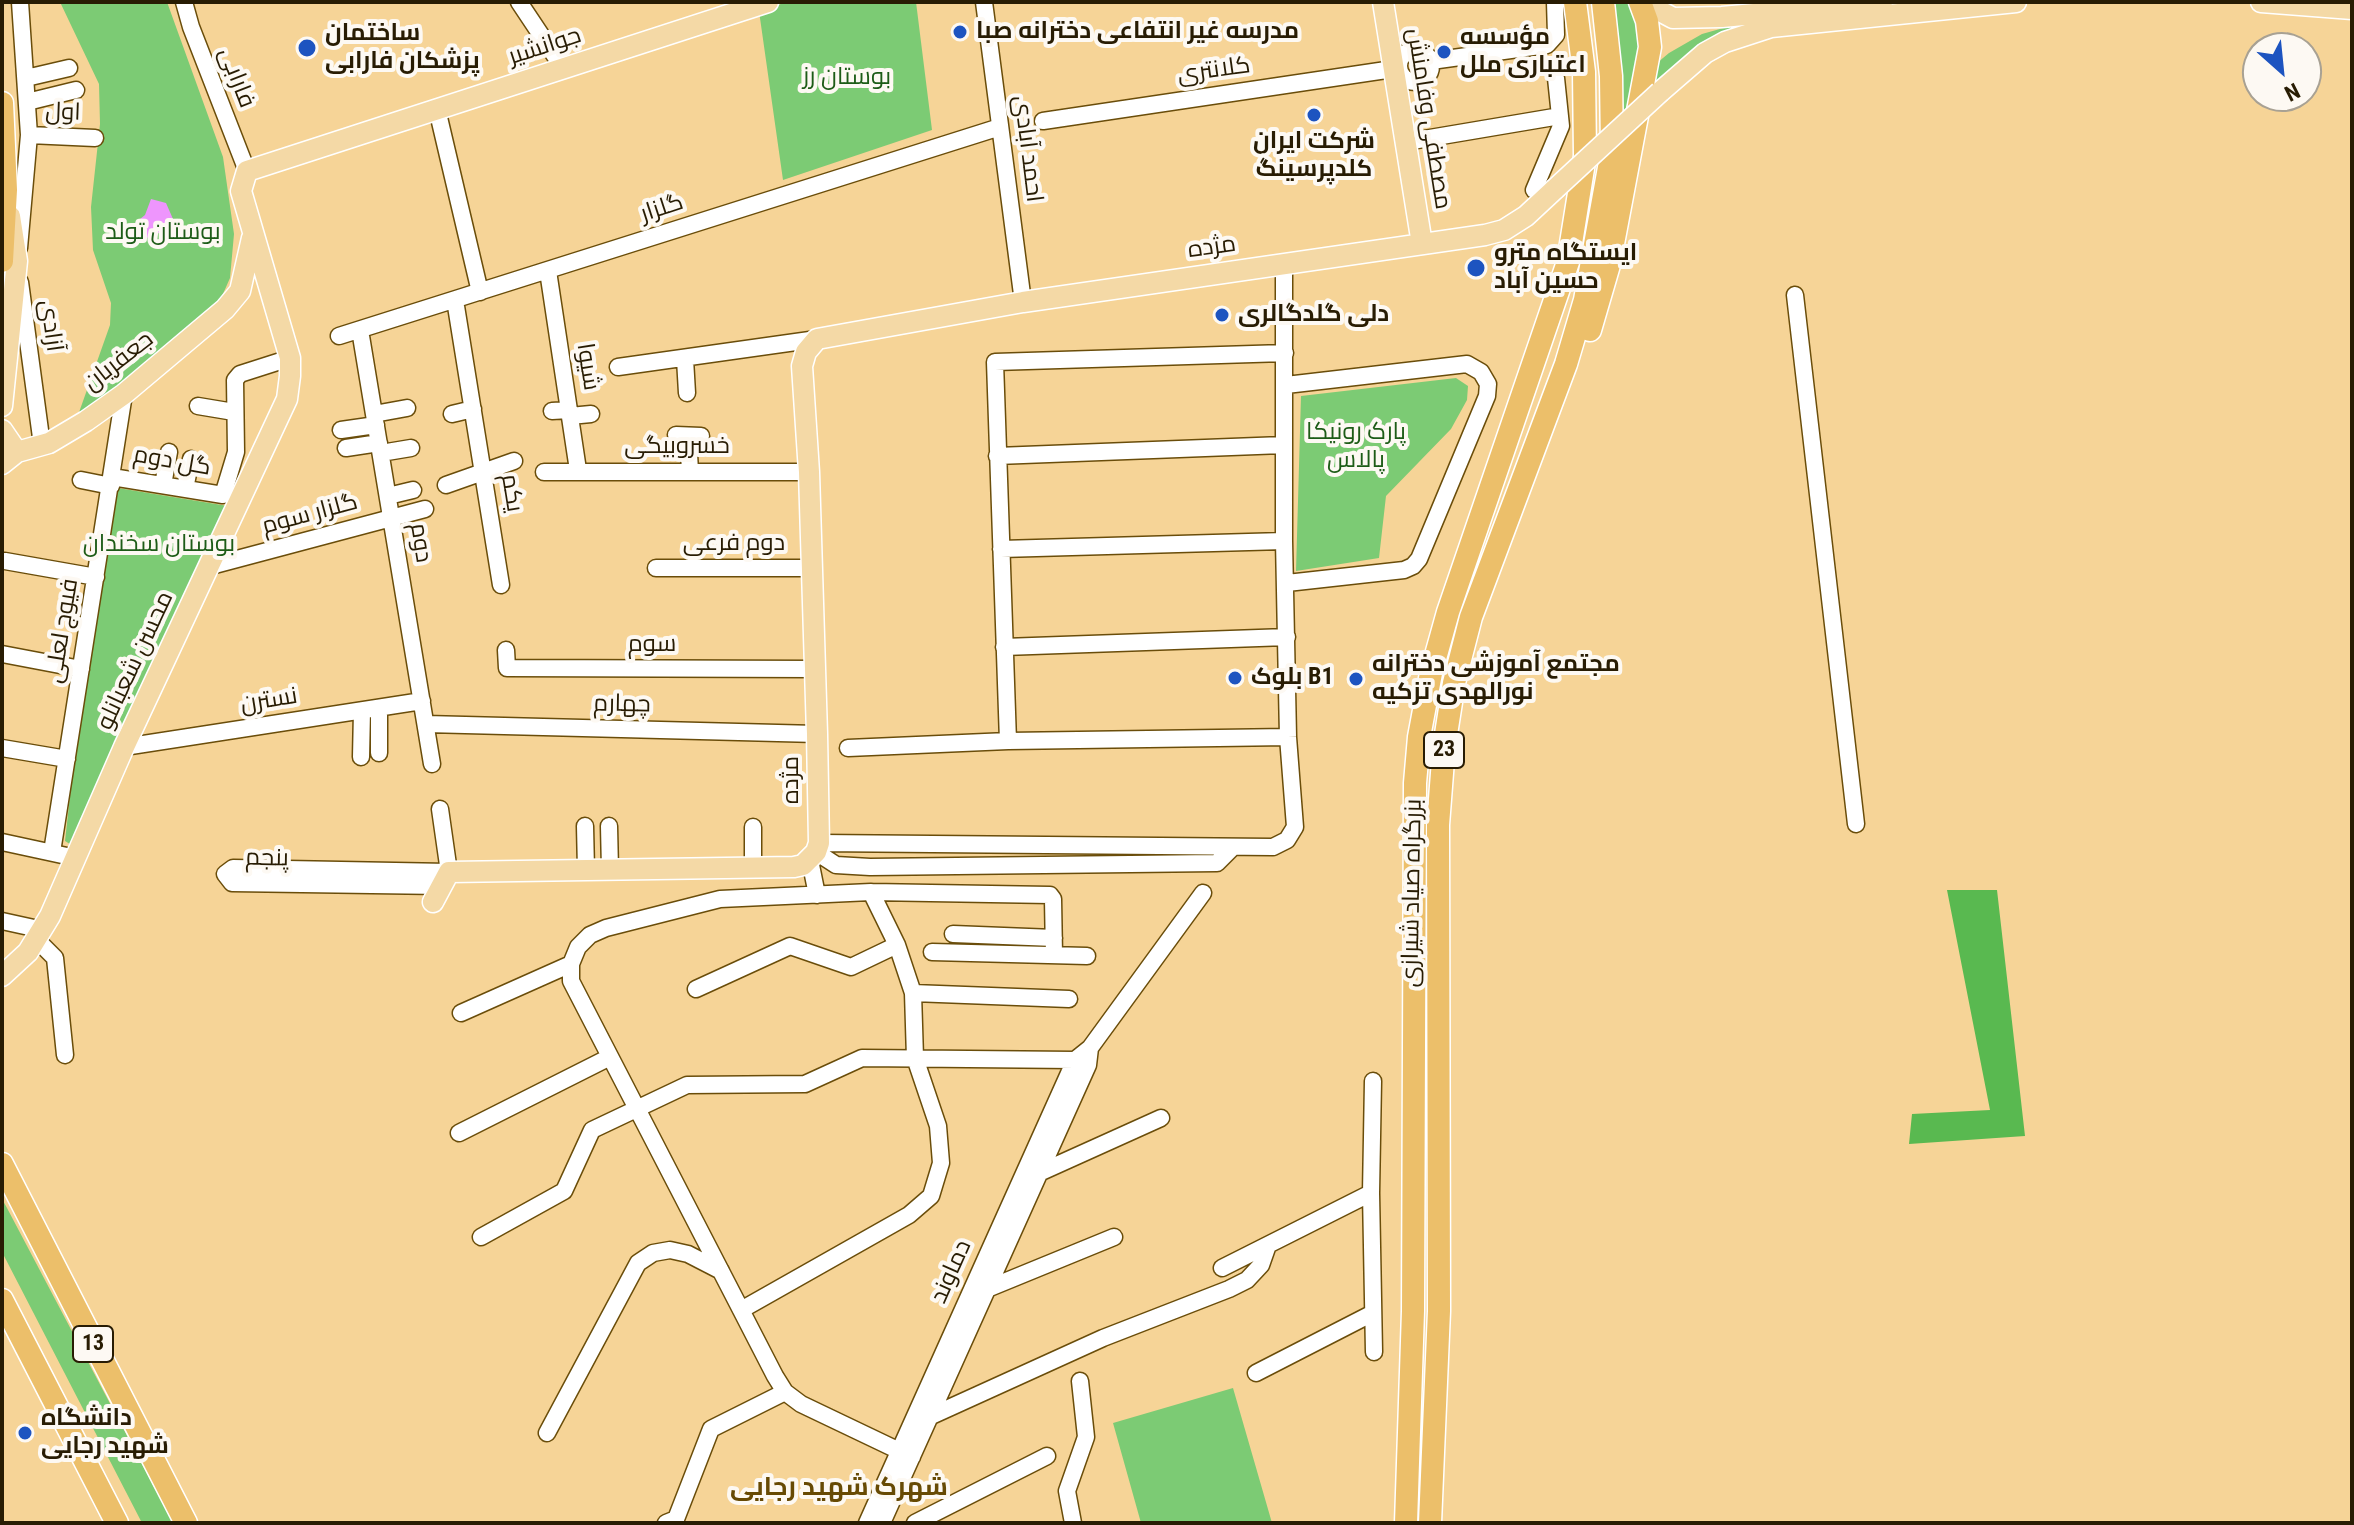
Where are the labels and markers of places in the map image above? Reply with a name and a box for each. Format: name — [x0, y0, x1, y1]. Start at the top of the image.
place label: مدرسه غیر انتفاعی دخترانه صبا — [976, 18, 1299, 46]
place label: ساختمان پزشکان فارابی — [325, 20, 480, 76]
marker: مدرسه غیر انتفاعی دخترانه صبا — [951, 23, 969, 41]
place label: مؤسسه اعتباری ملل — [1460, 24, 1586, 80]
marker: ساختمان پزشکان فارابی — [296, 37, 318, 59]
marker: مؤسسه اعتباری ملل — [1435, 43, 1453, 61]
marker: شرکت ایران کلدپرسینگ — [1305, 106, 1323, 124]
place label: شرکت ایران کلدپرسینگ — [1253, 128, 1375, 184]
place label: ایستگاه مترو حسین آباد — [1494, 240, 1637, 296]
marker: ایستگاه مترو حسین آباد — [1465, 257, 1487, 279]
place label: دلی گلدگالری — [1238, 301, 1389, 329]
marker: دلی گلدگالری — [1213, 306, 1231, 324]
place label: مجتمع آموزشی دخترانه نورالهدی تزکیه — [1372, 651, 1620, 707]
place label: بلوک B1 — [1251, 664, 1334, 692]
marker: بلوک B1 — [1226, 669, 1244, 687]
marker: مجتمع آموزشی دخترانه نورالهدی تزکیه — [1347, 670, 1365, 688]
place label: دانشگاه شهید رجایی — [41, 1405, 169, 1461]
marker: دانشگاه شهید رجایی — [16, 1424, 34, 1442]

